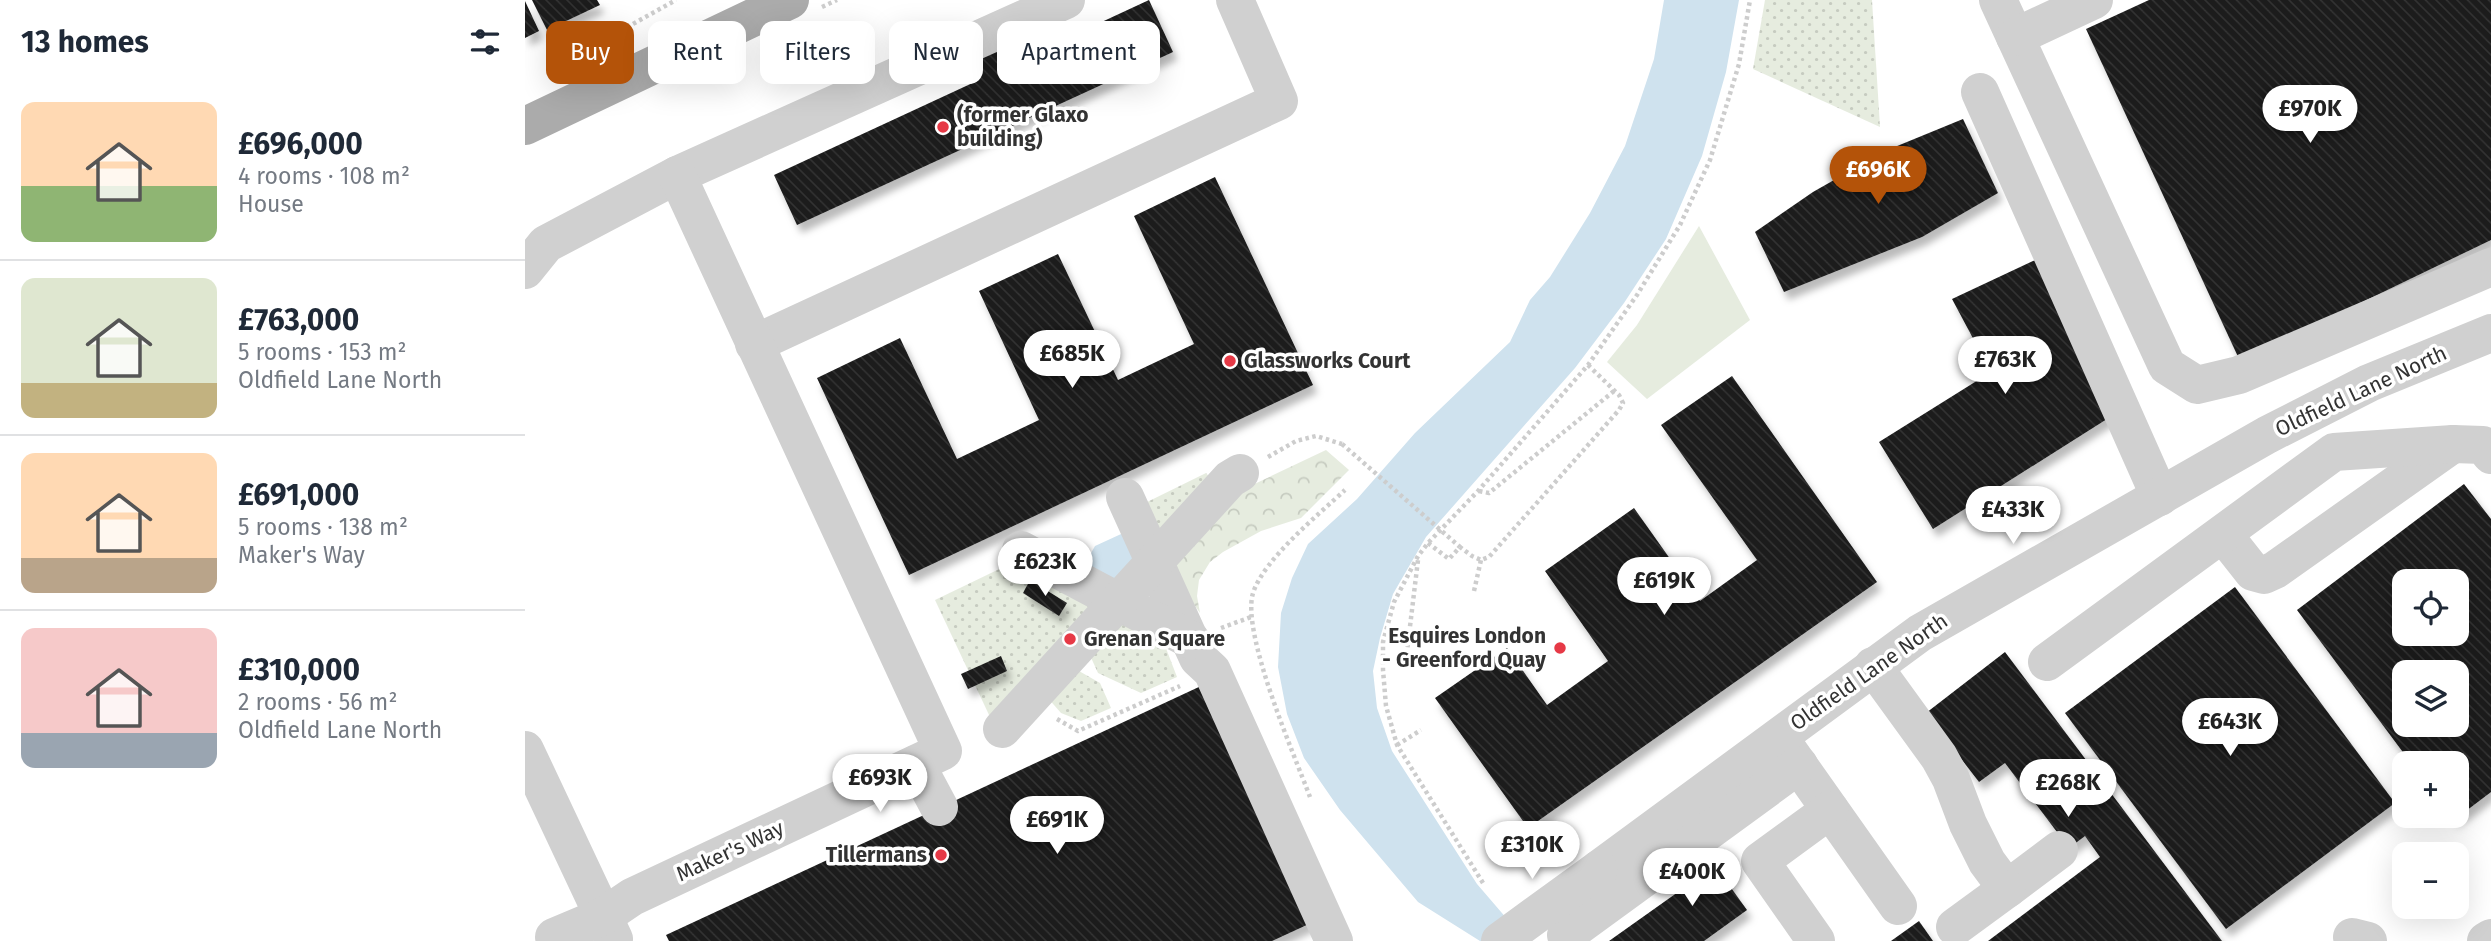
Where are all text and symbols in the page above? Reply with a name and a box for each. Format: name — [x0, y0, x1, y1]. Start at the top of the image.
chip: Buy — [546, 21, 634, 84]
chip: Rent — [648, 21, 746, 84]
chip: Filters — [760, 21, 875, 84]
chip: New — [889, 21, 983, 84]
chip: Apartment — [997, 21, 1160, 84]
icon: filters — [466, 23, 504, 61]
text: 13 homes — [21, 24, 149, 60]
pin: £970K — [2261, 86, 2359, 145]
text: £970K — [2278, 94, 2342, 122]
place label: (former Glaxo building) — [957, 102, 1088, 152]
marker: (former Glaxo building) — [935, 119, 951, 135]
text: £696,000 — [238, 126, 363, 162]
icon: home — [77, 130, 161, 214]
pin: £696K — [1829, 146, 1927, 206]
text: £696K — [1846, 155, 1910, 183]
text: 4 rooms · 108 m² — [238, 162, 410, 190]
text: House — [238, 190, 304, 218]
text: £763,000 — [238, 302, 359, 338]
icon: home — [77, 306, 161, 390]
pin: £685K — [1023, 330, 1121, 390]
pin: £763K — [1956, 336, 2054, 396]
text: 5 rooms · 153 m² — [238, 338, 407, 366]
text: £685K — [1040, 339, 1104, 367]
street label: Oldfield Lane North — [2271, 340, 2451, 442]
text: £763K — [1974, 345, 2036, 373]
place label: Glassworks Court — [1244, 348, 1411, 374]
marker: Glassworks Court — [1222, 353, 1238, 369]
text: Oldfield Lane North — [238, 366, 442, 394]
text: £691,000 — [238, 477, 359, 513]
icon: home — [77, 481, 161, 565]
pin: £433K — [1964, 486, 2062, 546]
text: £433K — [1982, 495, 2044, 523]
text: 5 rooms · 138 m² — [238, 513, 408, 541]
pin: £623K — [996, 538, 1094, 598]
text: Maker's Way — [238, 541, 365, 569]
text: £623K — [1014, 547, 1076, 575]
pin: £619K — [1615, 558, 1713, 617]
text: £619K — [1633, 566, 1695, 594]
map controls — [2392, 569, 2469, 919]
button: locate — [2392, 569, 2469, 646]
street label: Oldfield Lane North — [1785, 608, 1953, 736]
place label: Esquires London - Greenford Quay — [1382, 623, 1546, 673]
place label: Grenan Square — [1084, 626, 1226, 652]
marker: Grenan Square — [1062, 631, 1078, 647]
marker: Esquires London - Greenford Quay — [1552, 640, 1568, 656]
text: £310,000 — [238, 652, 360, 688]
icon: home — [77, 656, 161, 740]
button: layers — [2392, 660, 2469, 737]
text: 2 rooms · 56 m² — [238, 688, 397, 716]
pin: £643K — [2181, 698, 2279, 758]
text: £643K — [2198, 707, 2262, 735]
text: Oldfield Lane North — [238, 716, 442, 744]
button: + — [2392, 751, 2469, 828]
pin: £693K — [831, 754, 929, 814]
pin: £268K — [2019, 760, 2117, 819]
text: £693K — [848, 763, 912, 791]
text: £268K — [2035, 768, 2101, 796]
pin: £691K — [1008, 796, 1106, 856]
text: £691K — [1026, 805, 1088, 833]
street label: Maker's Way — [672, 814, 789, 887]
pin: £310K — [1483, 822, 1581, 881]
text: £310K — [1501, 830, 1563, 858]
place label: Tillermans — [826, 842, 927, 868]
button: − — [2392, 842, 2469, 919]
marker: Tillermans — [933, 847, 949, 863]
pin: £400K — [1643, 848, 1741, 908]
text: £400K — [1659, 857, 1725, 885]

